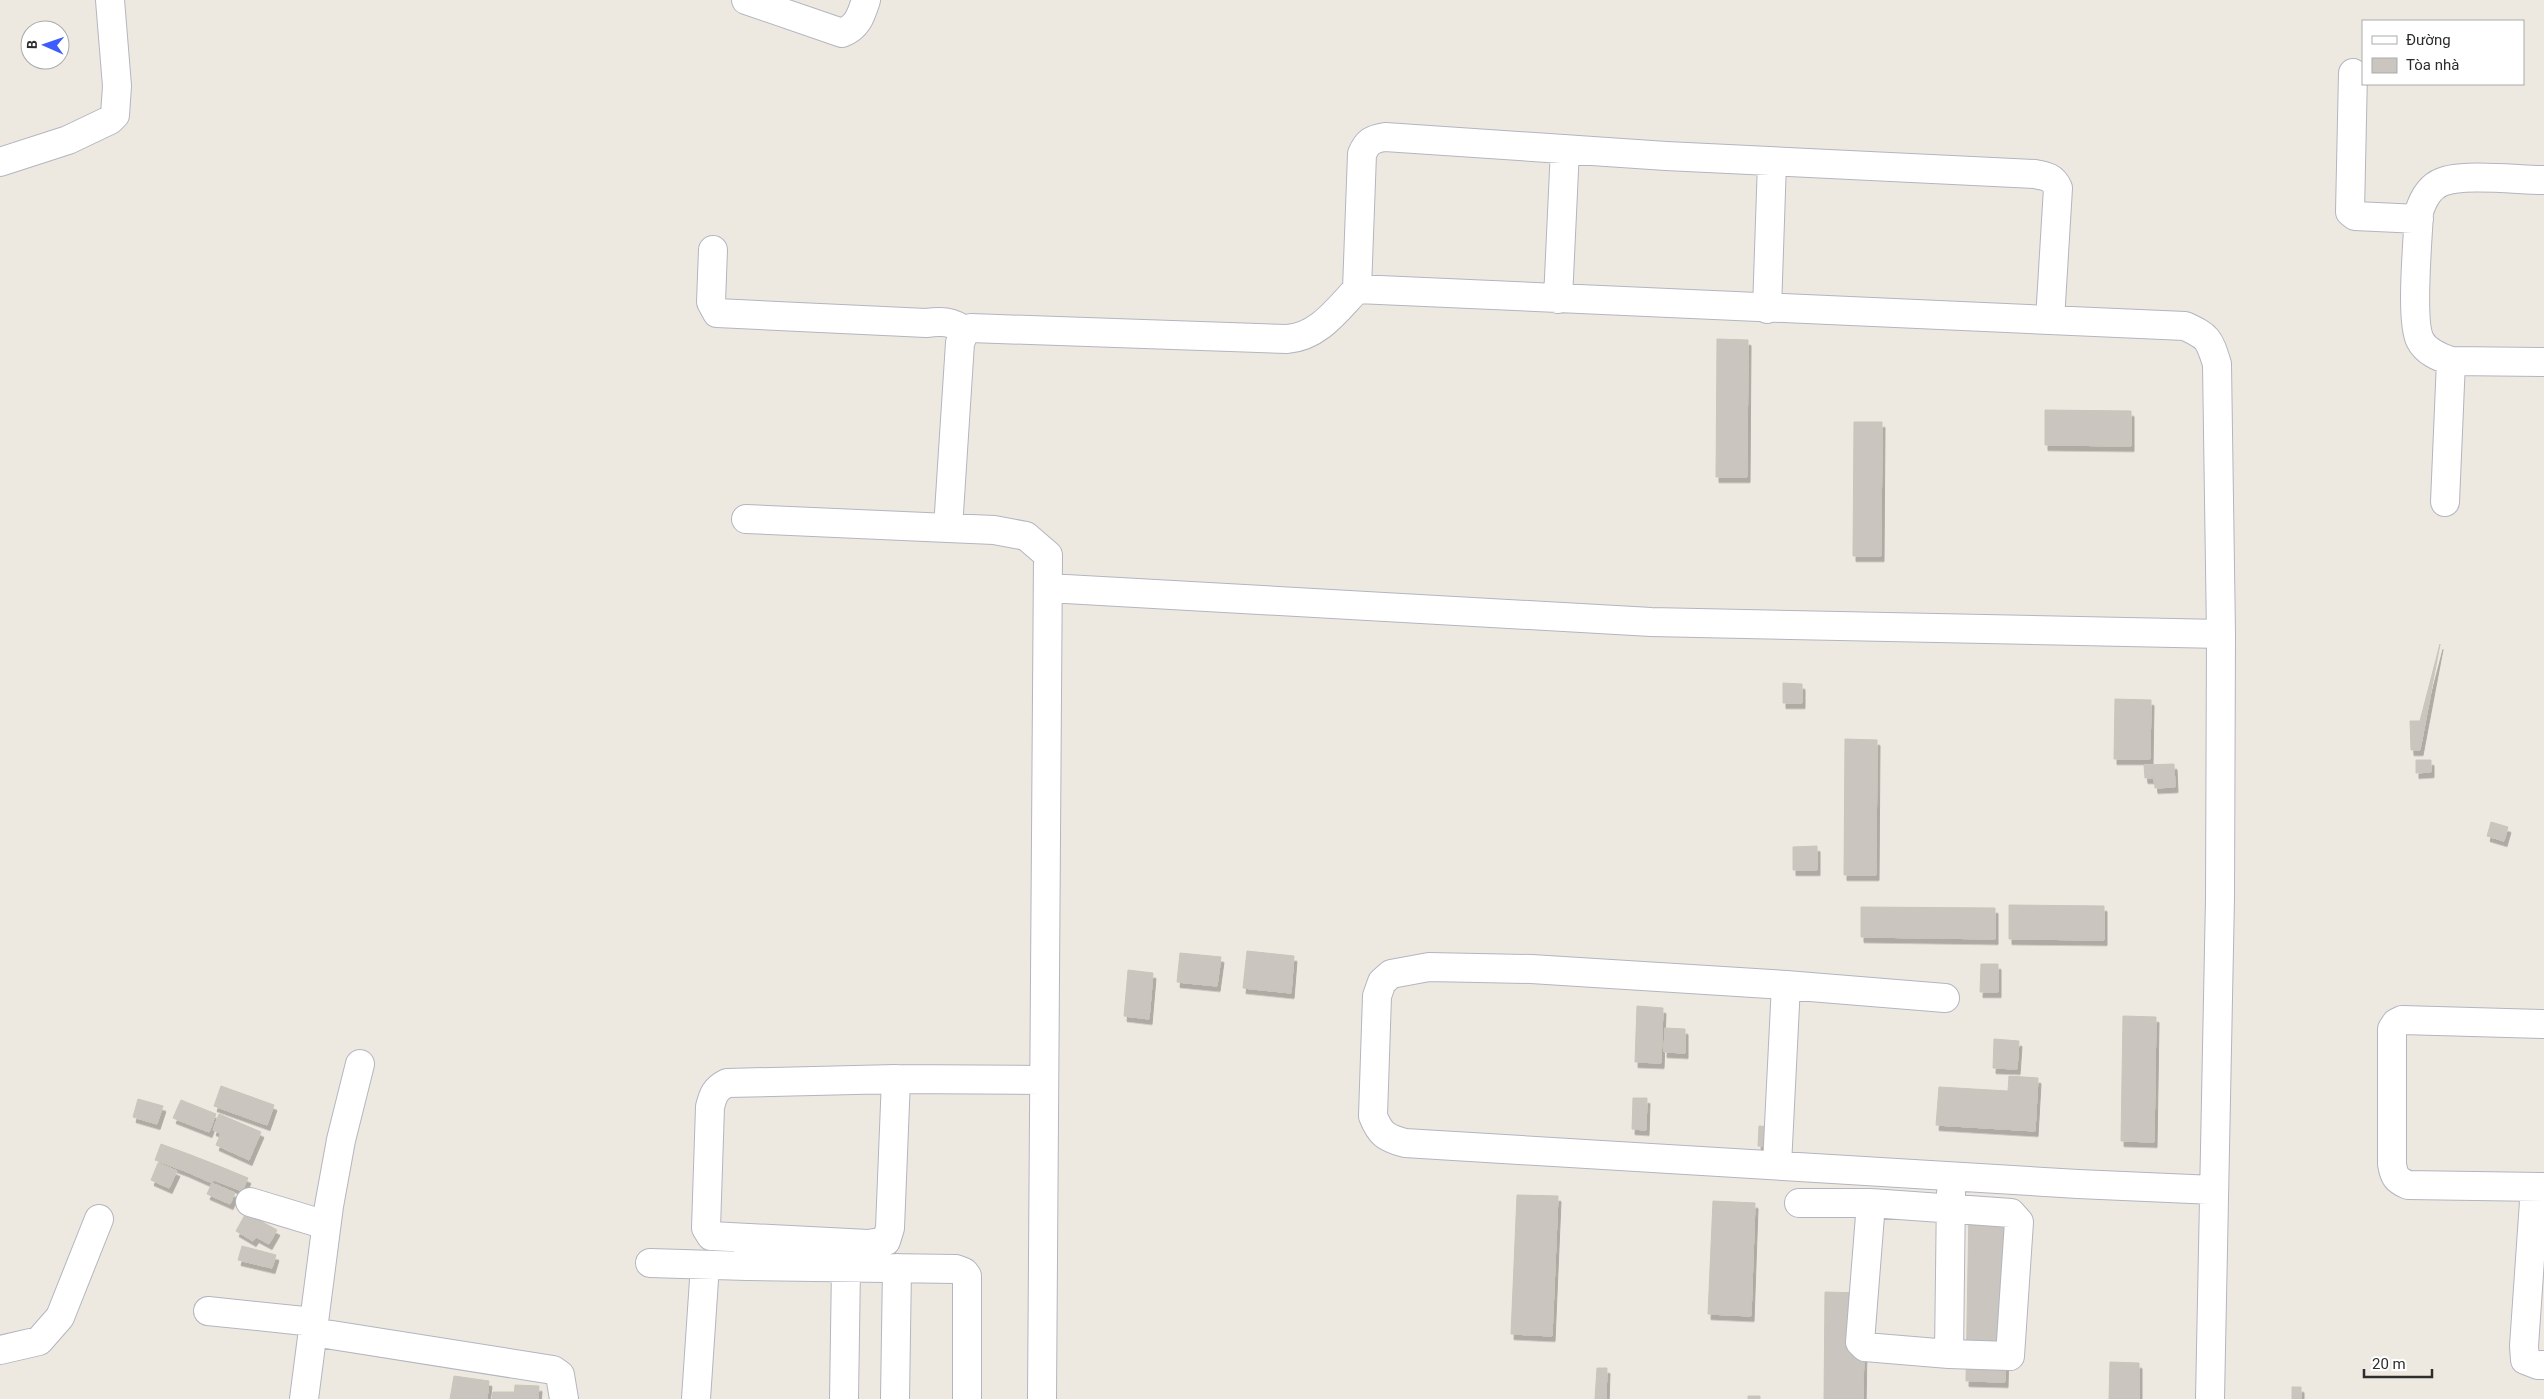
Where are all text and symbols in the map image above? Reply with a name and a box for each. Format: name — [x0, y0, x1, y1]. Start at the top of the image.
north arrow — [20, 20, 70, 70]
legend — [2362, 20, 2524, 85]
text: Đường — [2406, 31, 2451, 49]
text: B — [24, 40, 40, 49]
text: Tòa nhà — [2406, 56, 2459, 74]
scale bar — [2364, 1346, 2432, 1378]
text: 20 m — [2372, 1355, 2406, 1373]

